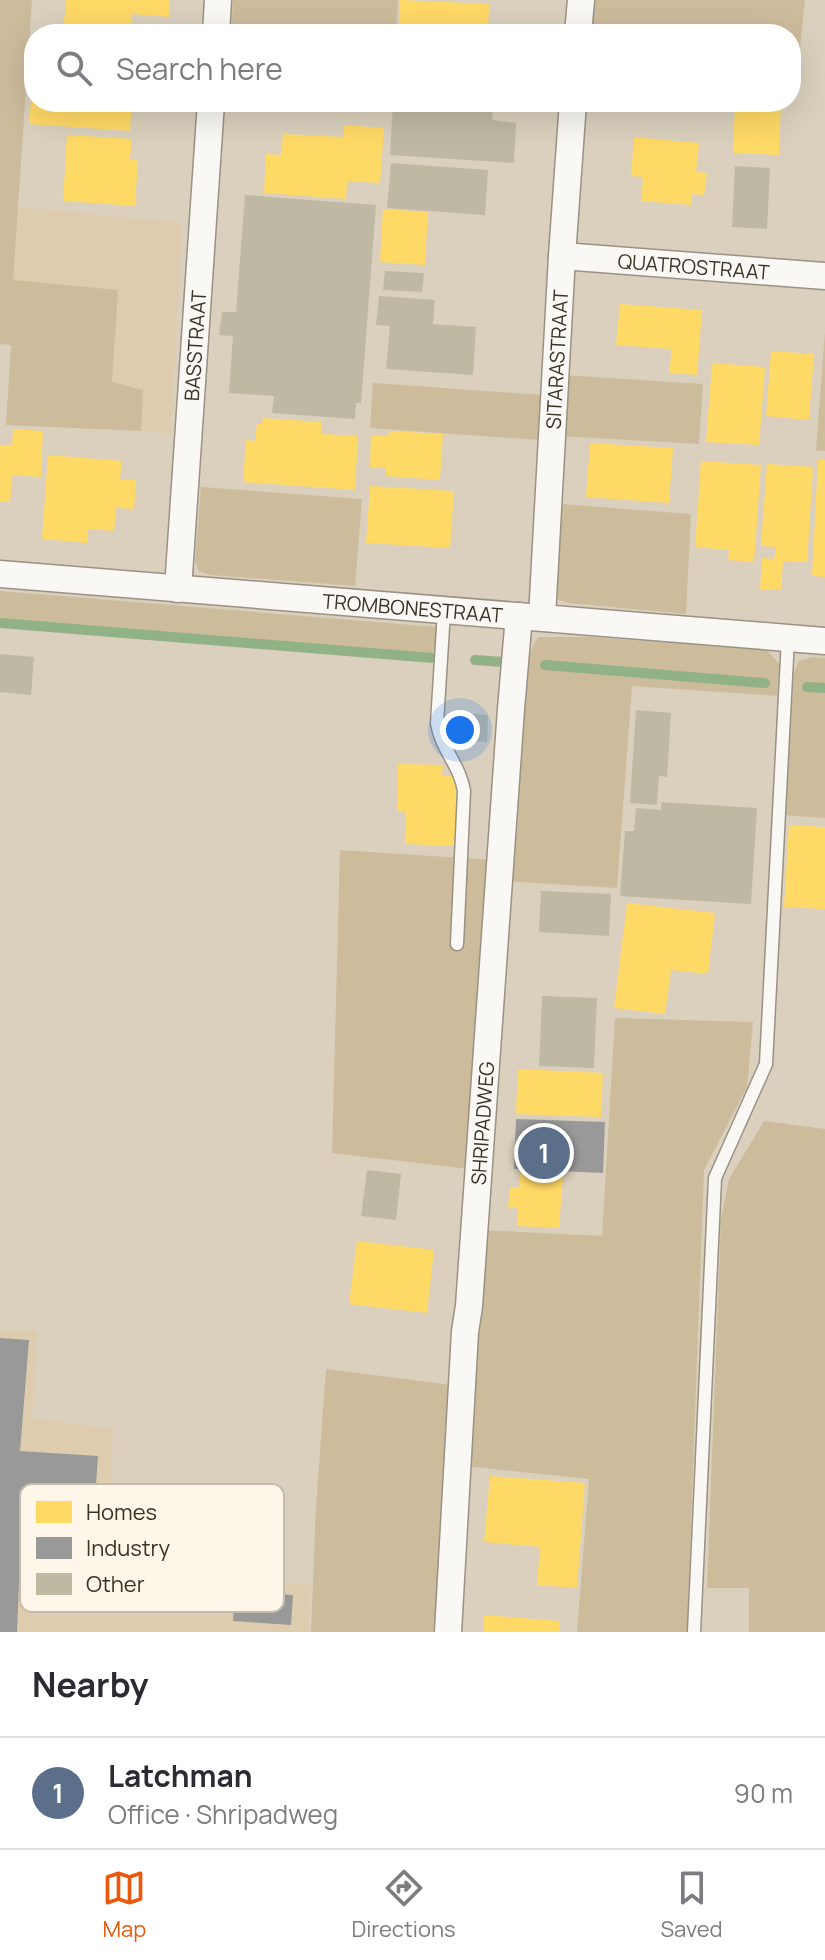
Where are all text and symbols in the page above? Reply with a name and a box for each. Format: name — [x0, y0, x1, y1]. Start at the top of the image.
search box — [24, 24, 801, 112]
icon: search — [52, 46, 96, 90]
text: Search here — [116, 48, 283, 89]
street label: QUATROSTRAAT — [617, 247, 771, 285]
street label: BASSTRAAT — [177, 289, 212, 402]
street label: SITARASTRAAT — [539, 289, 574, 430]
street label: TROMBONESTRAAT — [321, 587, 504, 628]
your location — [440, 710, 480, 750]
street label: SHRIPADWEG — [464, 1061, 500, 1186]
pin: 1 — [518, 1123, 570, 1183]
legend — [20, 1484, 284, 1612]
text: Homes — [86, 1497, 157, 1527]
text: Industry — [86, 1533, 170, 1563]
text: Other — [86, 1569, 145, 1599]
text: Nearby — [32, 1661, 148, 1707]
text: Latchman — [108, 1755, 253, 1796]
text: 1 — [52, 1775, 64, 1811]
text: 90 m — [734, 1775, 793, 1811]
text: Office · Shripadweg — [108, 1796, 338, 1832]
tab: Map — [102, 1866, 146, 1944]
tab: Directions — [351, 1866, 456, 1944]
tab: Saved — [661, 1866, 723, 1944]

